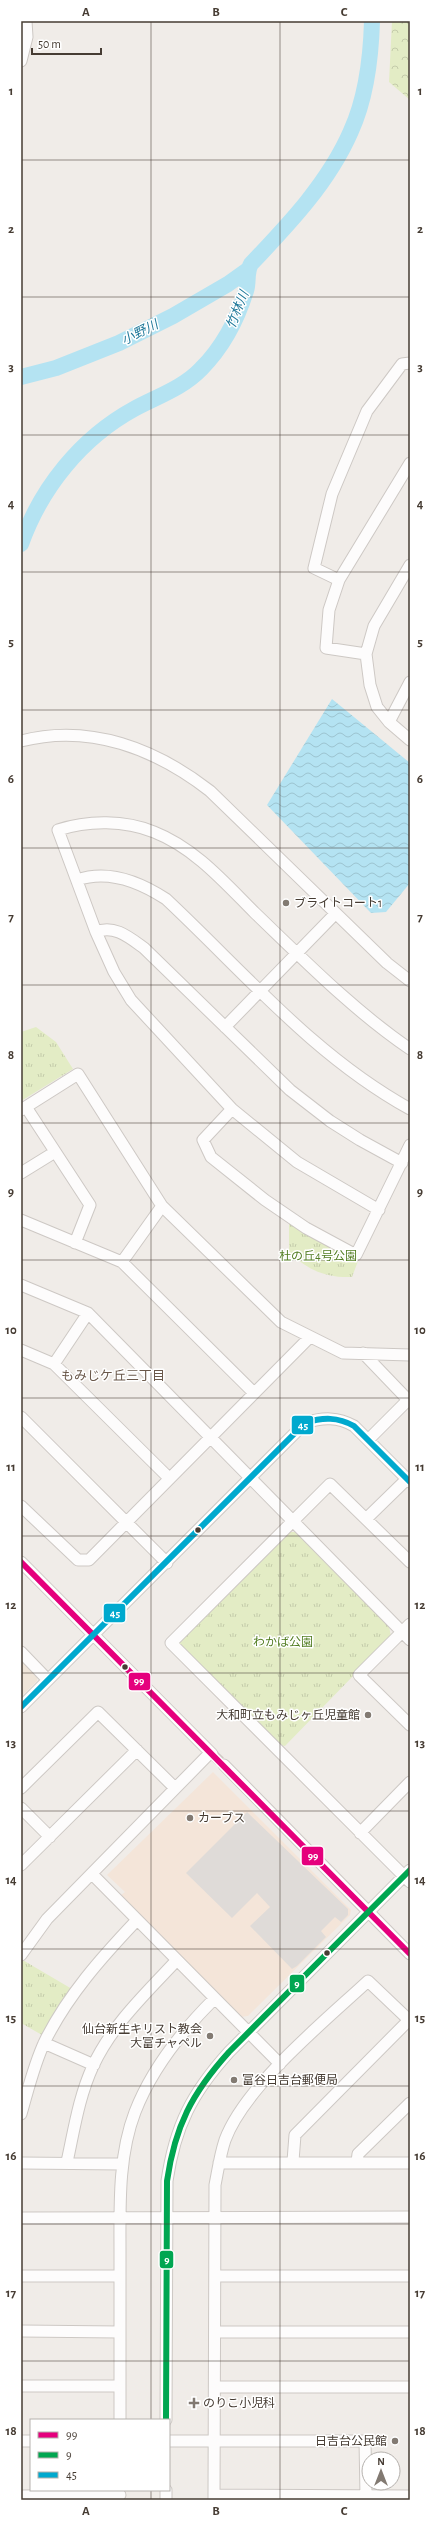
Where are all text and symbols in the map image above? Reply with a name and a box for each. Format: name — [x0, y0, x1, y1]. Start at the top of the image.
text: A — [82, 6, 90, 19]
text: B — [212, 6, 220, 19]
text: C — [341, 6, 348, 19]
scale bar — [32, 30, 101, 56]
text: 50 m — [38, 38, 61, 50]
text: 1 — [9, 85, 13, 98]
text: 1 — [418, 85, 422, 98]
text: 2 — [8, 223, 14, 236]
text: 2 — [417, 223, 423, 236]
water label: 竹林川 — [224, 287, 252, 331]
water label: 小野川 — [119, 317, 162, 348]
text: 3 — [8, 361, 14, 374]
text: 3 — [417, 361, 423, 374]
text: 4 — [8, 498, 15, 511]
text: 4 — [417, 498, 424, 511]
text: 5 — [8, 636, 14, 649]
text: 5 — [417, 636, 423, 649]
text: 6 — [8, 773, 14, 786]
text: 6 — [417, 773, 423, 786]
place label: ブライトコート1 — [294, 896, 382, 909]
marker: ブライトコート1 — [281, 898, 291, 908]
text: 7 — [8, 911, 14, 924]
text: 7 — [417, 911, 423, 924]
text: 8 — [8, 1049, 14, 1062]
text: 8 — [417, 1049, 423, 1062]
text: 9 — [8, 1186, 14, 1199]
text: 9 — [417, 1186, 423, 1199]
park label: 杜の丘4号公園 — [279, 1250, 357, 1262]
text: 10 — [5, 1324, 17, 1337]
text: 10 — [414, 1324, 426, 1337]
district label: もみじケ丘三丁目 — [61, 1369, 165, 1383]
line badge: 45 — [291, 1415, 314, 1435]
text: 45 — [298, 1420, 308, 1431]
text: 11 — [6, 1461, 16, 1474]
text: 11 — [415, 1461, 425, 1474]
unlabelled marker — [193, 1525, 203, 1535]
text: 12 — [6, 1599, 16, 1612]
text: 12 — [415, 1599, 425, 1612]
line badge: 45 — [103, 1603, 126, 1623]
text: 45 — [110, 1608, 120, 1619]
park label: わかば公園 — [253, 1635, 313, 1648]
unlabelled marker — [120, 1662, 130, 1672]
line badge: 99 — [128, 1672, 151, 1691]
text: 99 — [134, 1676, 144, 1687]
place label: 大和町立もみじヶ丘児童館 — [216, 1708, 360, 1721]
marker: 大和町立もみじヶ丘児童館 — [363, 1710, 373, 1720]
text: 13 — [6, 1737, 17, 1750]
text: 13 — [415, 1737, 426, 1750]
place label: カーブス — [198, 1811, 245, 1824]
marker: カーブス — [185, 1813, 195, 1823]
line badge: 99 — [301, 1846, 324, 1866]
text: 99 — [308, 1851, 318, 1862]
text: 14 — [5, 1874, 17, 1887]
text: 14 — [414, 1874, 426, 1887]
unlabelled marker — [322, 1948, 332, 1958]
line badge: 9 — [289, 1974, 305, 1993]
text: 9 — [294, 1979, 300, 1990]
text: 15 — [6, 2012, 17, 2025]
text: 15 — [415, 2012, 426, 2025]
place label: 仙台新生キリスト教会 大富チャペル — [82, 2022, 202, 2049]
marker: 仙台新生キリスト教会 大富チャペル — [205, 2031, 215, 2041]
place label: 富谷日吉台郵便局 — [242, 2073, 338, 2086]
marker: 富谷日吉台郵便局 — [229, 2075, 239, 2085]
text: 16 — [6, 2150, 16, 2163]
text: 16 — [415, 2150, 425, 2163]
line badge: 9 — [159, 2250, 174, 2269]
text: 9 — [164, 2255, 170, 2266]
text: 17 — [6, 2287, 17, 2300]
text: 17 — [415, 2287, 426, 2300]
place label: のりこ小児科 — [203, 2396, 275, 2409]
marker: のりこ小児科 — [188, 2397, 200, 2409]
legend — [30, 2419, 170, 2491]
text: 18 — [5, 2425, 17, 2438]
text: 18 — [414, 2425, 426, 2438]
text: 99 — [66, 2429, 78, 2441]
place label: 日吉台公民館 — [315, 2434, 387, 2447]
marker: 日吉台公民館 — [390, 2436, 400, 2446]
text: 9 — [66, 2449, 72, 2461]
north arrow — [361, 2451, 401, 2491]
text: N — [377, 2456, 385, 2467]
text: 45 — [66, 2469, 77, 2481]
text: A — [82, 2505, 90, 2518]
text: B — [212, 2505, 220, 2518]
text: C — [341, 2505, 348, 2518]

